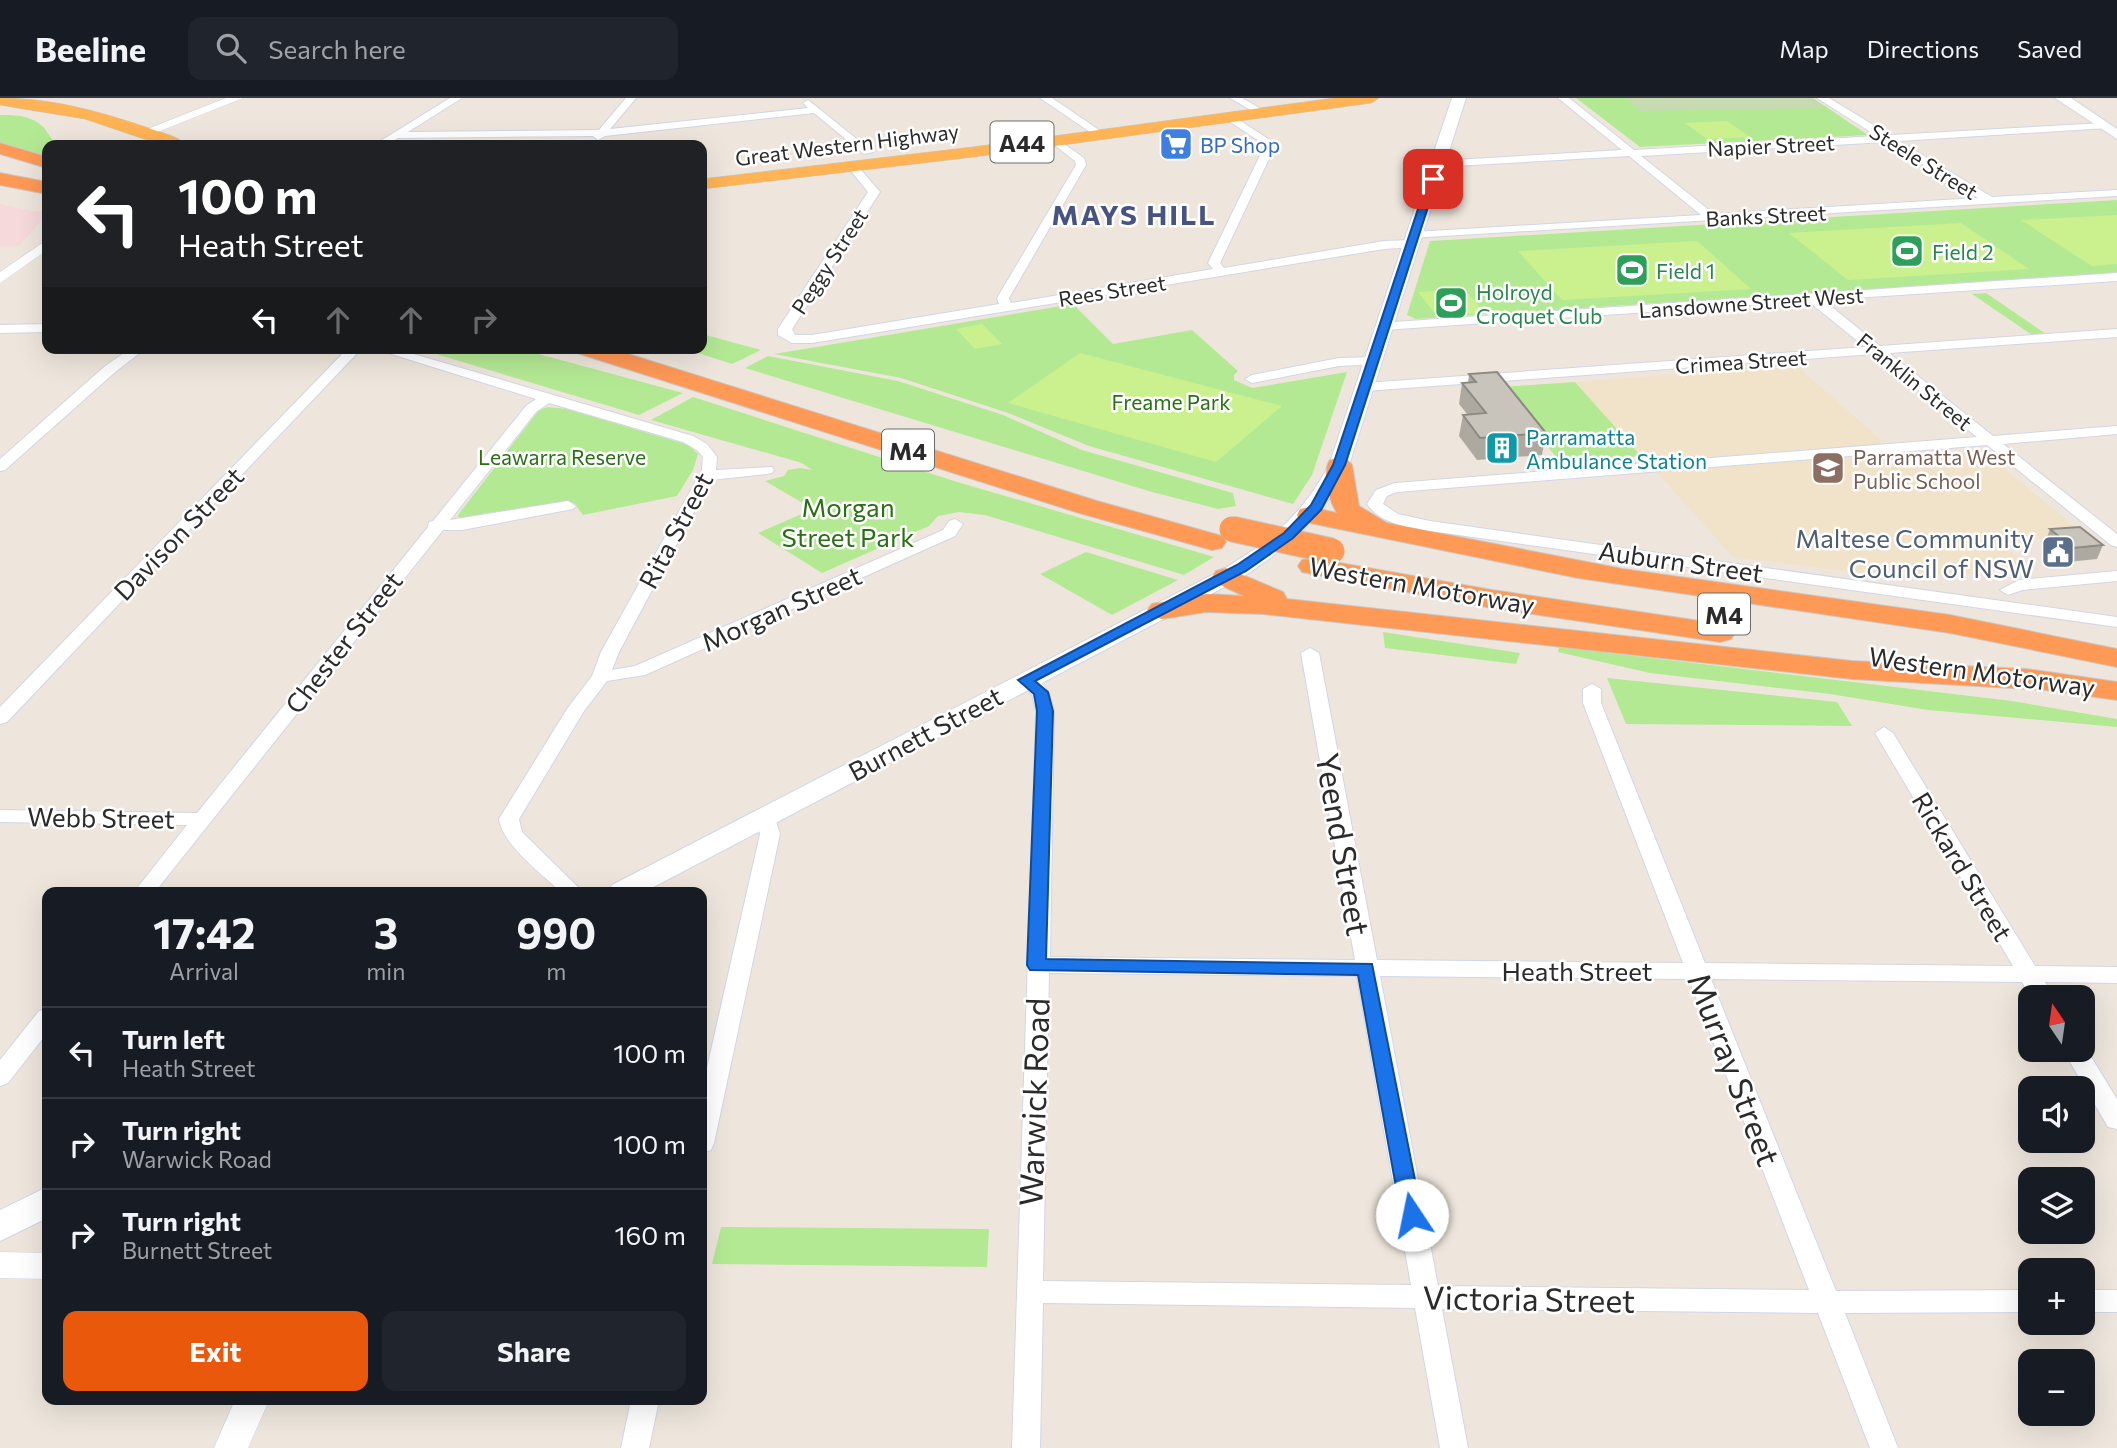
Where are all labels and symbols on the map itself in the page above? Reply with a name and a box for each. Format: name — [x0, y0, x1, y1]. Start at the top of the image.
street label: Great Western Highway — [734, 118, 960, 170]
street label: Steele Street — [1865, 118, 1983, 204]
road number: A44 — [990, 122, 1054, 162]
supermarket icon: BP Shop — [1157, 125, 1195, 163]
street label: Napier Street — [1707, 129, 1835, 161]
place label: BP Shop — [1200, 132, 1280, 157]
pin — [1403, 149, 1463, 209]
district label: MAYS HILL — [1051, 197, 1217, 231]
street label: Banks Street — [1705, 199, 1827, 231]
street label: Peggy Street — [786, 203, 872, 319]
sports icon: Field 2 — [1888, 232, 1926, 270]
place label: Field 2 — [1932, 239, 1994, 264]
sports icon: Field 1 — [1613, 251, 1651, 289]
place label: Field 1 — [1656, 258, 1715, 283]
street label: Rees Street — [1056, 269, 1168, 311]
place label: Holroyd Croquet Club — [1476, 279, 1602, 328]
street label: Lansdowne Street West — [1638, 282, 1864, 322]
sports icon: Holroyd Croquet Club — [1432, 284, 1470, 322]
street label: Franklin Street — [1853, 327, 1977, 435]
street label: Crimea Street — [1674, 344, 1808, 378]
park label: Freame Park — [1111, 389, 1231, 414]
place label: Parramatta Ambulance Station — [1526, 424, 1707, 473]
building icon: Parramatta Ambulance Station — [1483, 429, 1521, 467]
road number: M4 — [882, 430, 934, 470]
park label: Leawarra Reserve — [478, 444, 646, 469]
place label: Parramatta West Public School — [1853, 444, 2015, 493]
school or university icon: Parramatta West Public School — [1809, 449, 1847, 487]
street label: Davison Street — [107, 460, 249, 606]
street label: Rita Street — [632, 467, 718, 593]
park label: Morgan Street Park — [782, 491, 914, 552]
place label: Maltese Community Council of NSW — [1796, 522, 2034, 583]
public building icon: Maltese Community Council of NSW — [2039, 533, 2077, 571]
street label: Auburn Street — [1597, 534, 1765, 588]
street label: Western Motorway — [1307, 550, 1537, 620]
street label: Morgan Street — [696, 559, 866, 657]
street label: Chester Street — [278, 565, 408, 719]
road number: M4 — [1698, 593, 1750, 634]
street label: Western Motorway — [1867, 640, 2097, 702]
street label: Burnett Street — [843, 679, 1007, 787]
street label: Yeend Street — [1308, 749, 1380, 939]
street label: Rickard Street — [1906, 786, 2020, 946]
street label: Webb Street — [27, 800, 175, 834]
street label: Heath Street — [1502, 955, 1652, 986]
street label: Murray Street — [1680, 967, 1790, 1171]
north arrow — [2018, 985, 2095, 1062]
street label: Warwick Road — [1009, 997, 1057, 1207]
position arrow — [1375, 1178, 1449, 1252]
street label: Victoria Street — [1422, 1276, 1636, 1320]

